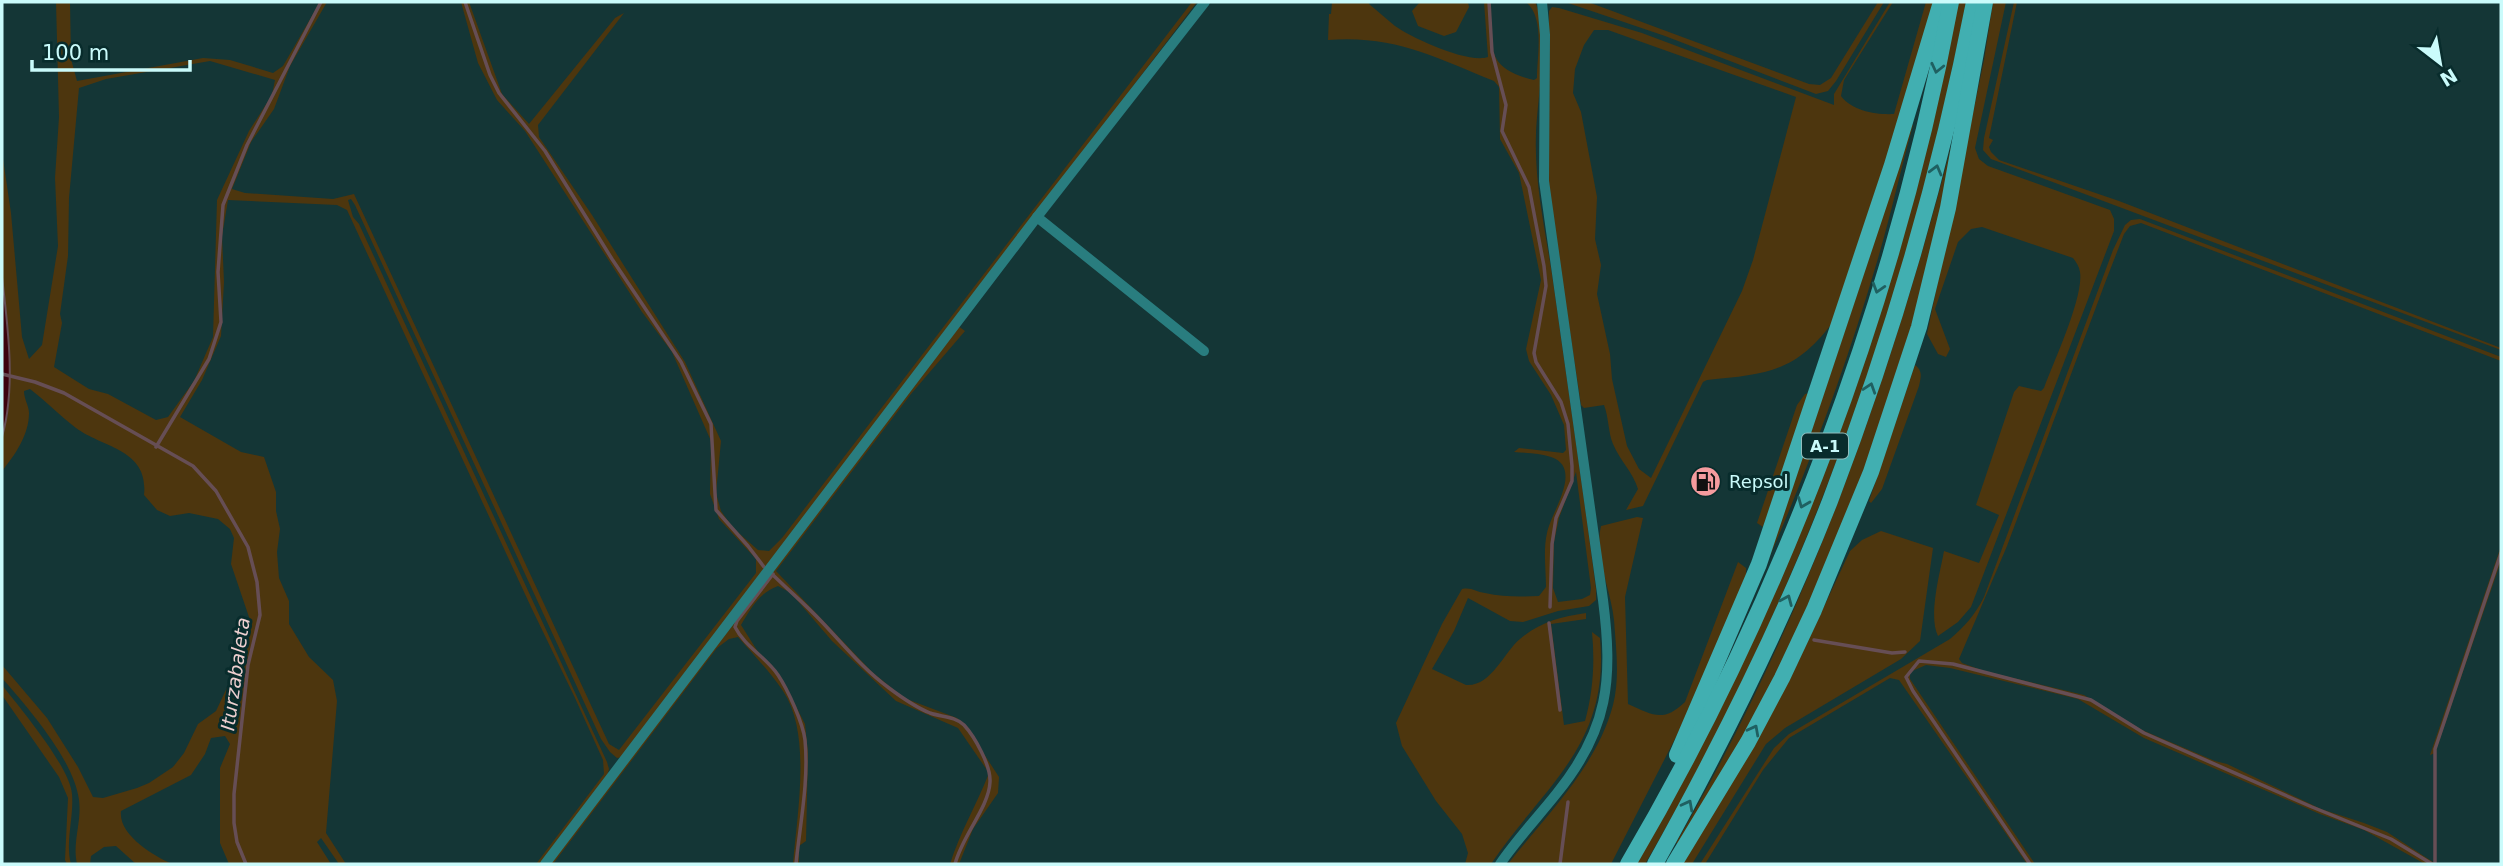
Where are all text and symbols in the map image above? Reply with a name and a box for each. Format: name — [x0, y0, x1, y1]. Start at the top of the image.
scale bar — [32, 28, 189, 72]
north arrow — [2405, 28, 2475, 98]
text: 100 m — [42, 41, 109, 65]
one-way arrow — [1930, 62, 1945, 74]
text: N — [2436, 64, 2461, 91]
one-way arrow — [1927, 164, 1942, 176]
one-way arrow — [1872, 282, 1887, 294]
one-way arrow — [1862, 382, 1876, 394]
road number: A-1 — [1802, 434, 1848, 458]
fuel station icon: Repsol — [1689, 465, 1723, 499]
place label: Repsol — [1729, 471, 1789, 492]
one-way arrow — [1797, 496, 1811, 508]
one-way arrow — [1779, 595, 1793, 607]
water label: Iturzabaleta — [216, 616, 254, 732]
one-way arrow — [1746, 724, 1760, 737]
one-way arrow — [1680, 799, 1693, 812]

